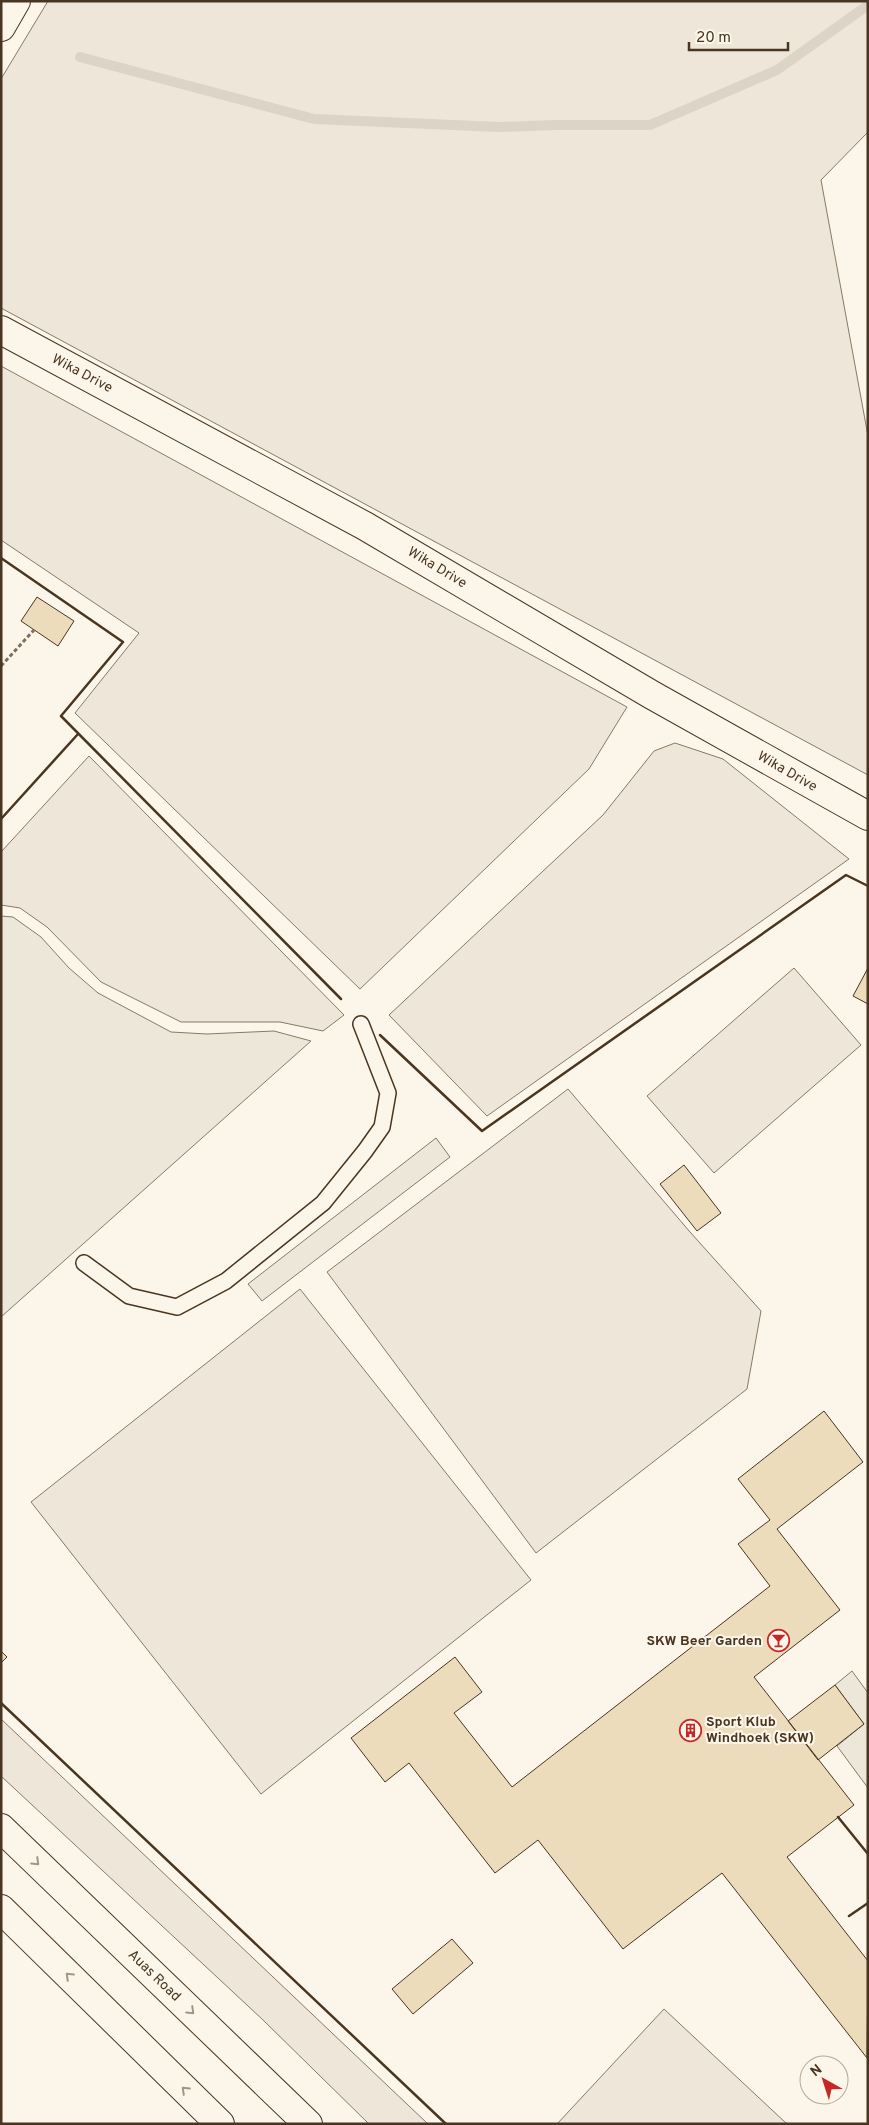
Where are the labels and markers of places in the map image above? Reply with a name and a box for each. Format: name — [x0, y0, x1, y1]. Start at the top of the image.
bar icon: SKW Beer Garden — [766, 1629, 790, 1653]
place label: SKW Beer Garden — [646, 1633, 762, 1650]
place label: Sport Klub Windhoek (SKW) — [706, 1714, 814, 1747]
building icon: Sport Klub Windhoek (SKW) — [678, 1718, 702, 1742]

